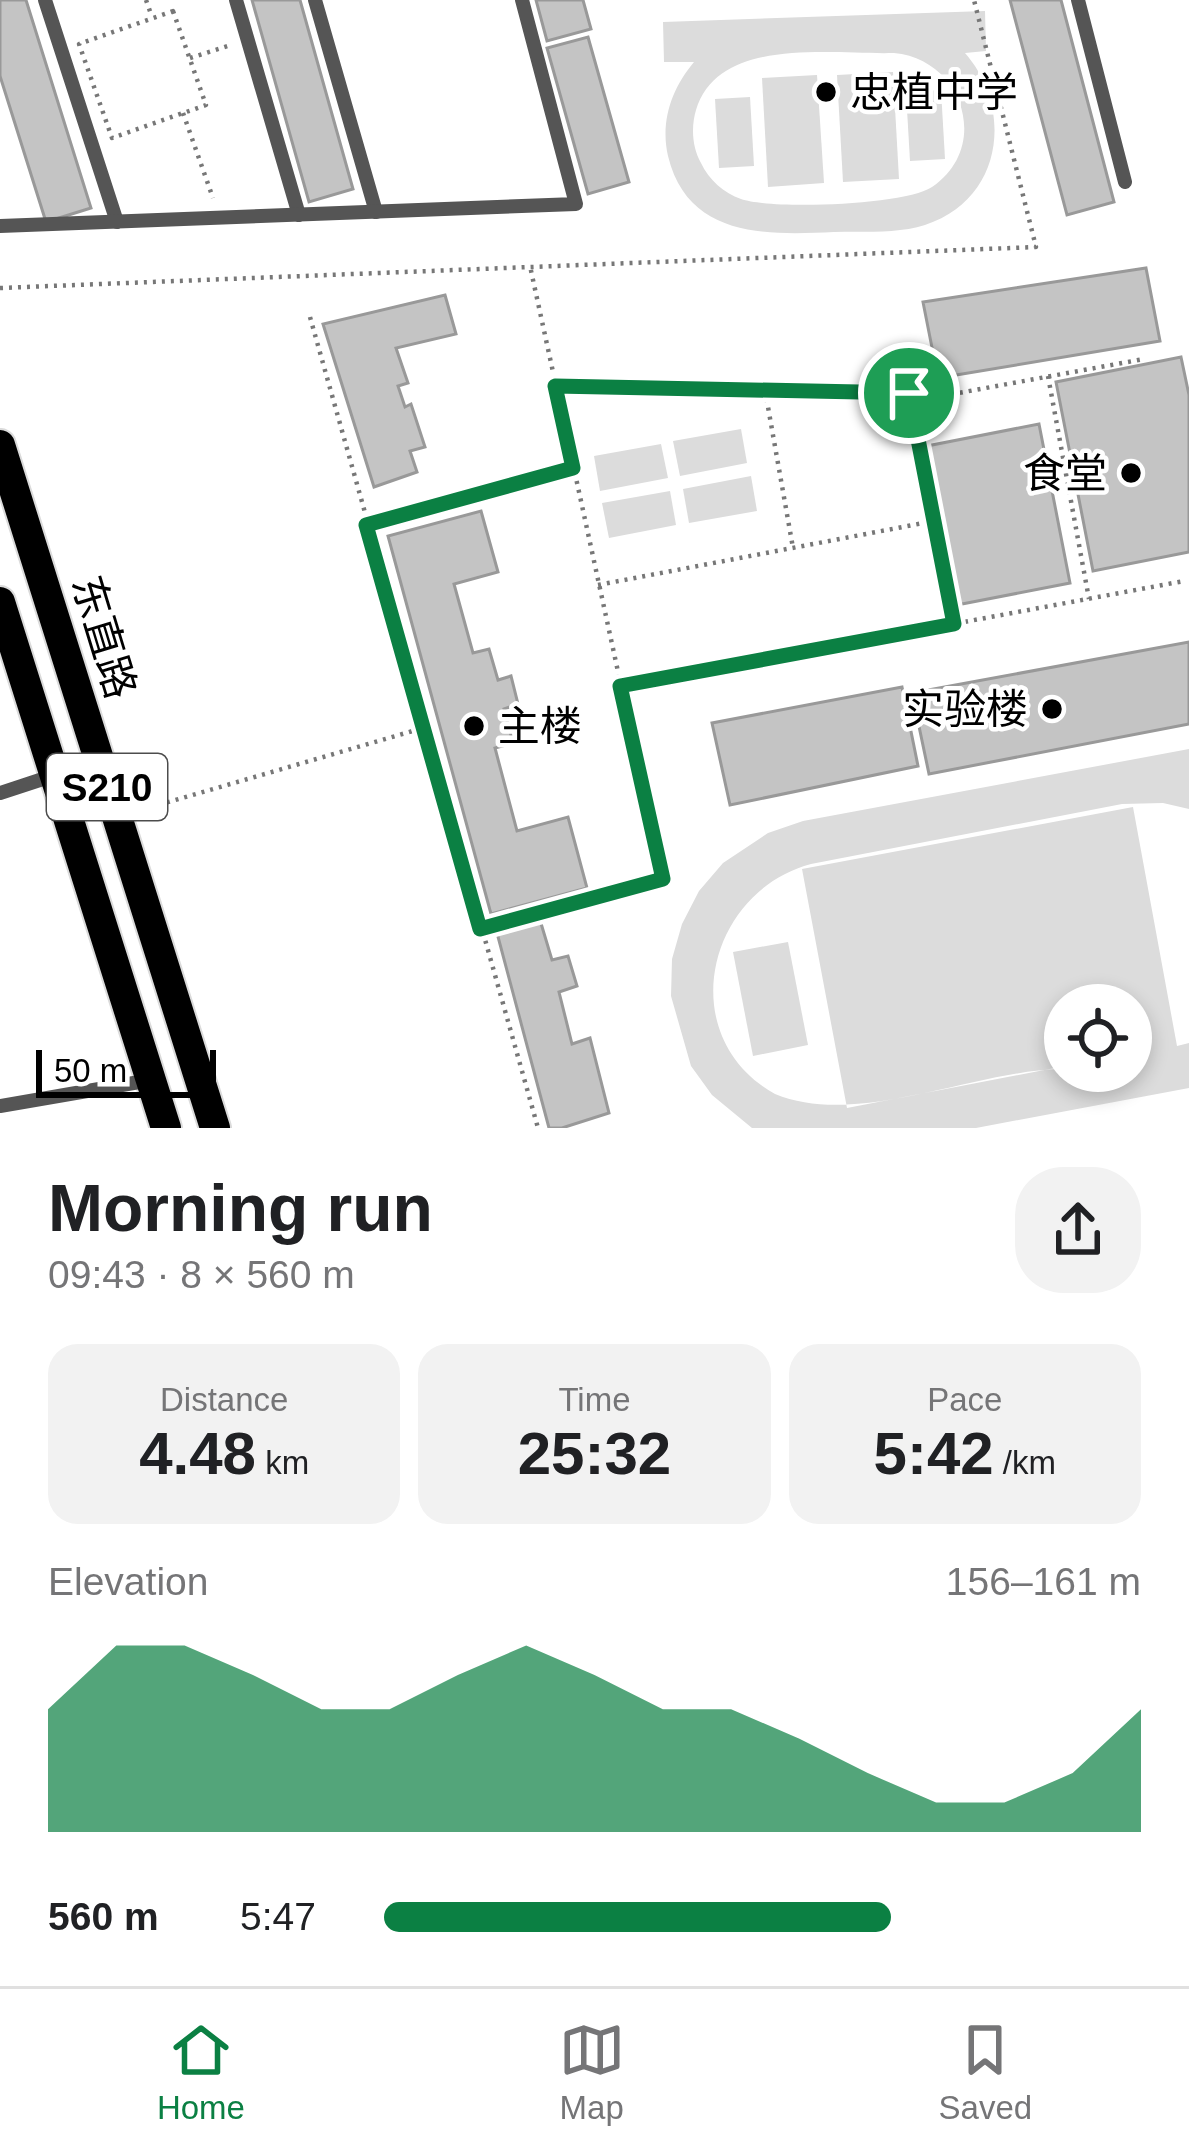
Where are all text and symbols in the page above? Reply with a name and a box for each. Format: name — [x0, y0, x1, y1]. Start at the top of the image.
place label: 忠植中学 — [850, 69, 1018, 116]
marker: 忠植中学 — [813, 79, 839, 105]
pin — [858, 342, 960, 444]
icon: arrive — [876, 360, 942, 426]
place label: 食堂 — [1023, 450, 1107, 497]
marker: 食堂 — [1118, 460, 1144, 486]
street label: 东直路 — [63, 570, 145, 704]
place label: 实验楼 — [902, 686, 1028, 733]
marker: 实验楼 — [1039, 696, 1065, 722]
place label: 主楼 — [498, 703, 582, 750]
marker: 主楼 — [461, 713, 487, 739]
road number: S210 — [47, 754, 167, 820]
map controls — [1044, 984, 1152, 1092]
button: locate — [1044, 984, 1152, 1092]
scale bar — [36, 1044, 216, 1097]
text: 50 m — [54, 1052, 127, 1089]
button: share — [1015, 1167, 1141, 1293]
text: Morning run — [48, 1171, 433, 1245]
text: 09:43 · 8 × 560 m — [48, 1253, 355, 1296]
text: Distance — [160, 1381, 288, 1418]
text: Time — [558, 1381, 631, 1418]
text: Pace — [927, 1381, 1002, 1418]
text: 4.48 — [139, 1420, 256, 1487]
text: 25:32 — [518, 1420, 671, 1487]
text: 5:42 — [874, 1420, 994, 1487]
text: km — [256, 1444, 309, 1481]
text: /km — [994, 1444, 1056, 1481]
text: Elevation — [48, 1560, 208, 1603]
text: 156–161 m — [946, 1560, 1141, 1603]
text: 560 m — [48, 1895, 159, 1938]
text: 5:47 — [240, 1895, 316, 1938]
tab: Home — [157, 2017, 245, 2127]
tab: Map — [559, 2017, 625, 2127]
tab: Saved — [939, 2017, 1032, 2127]

